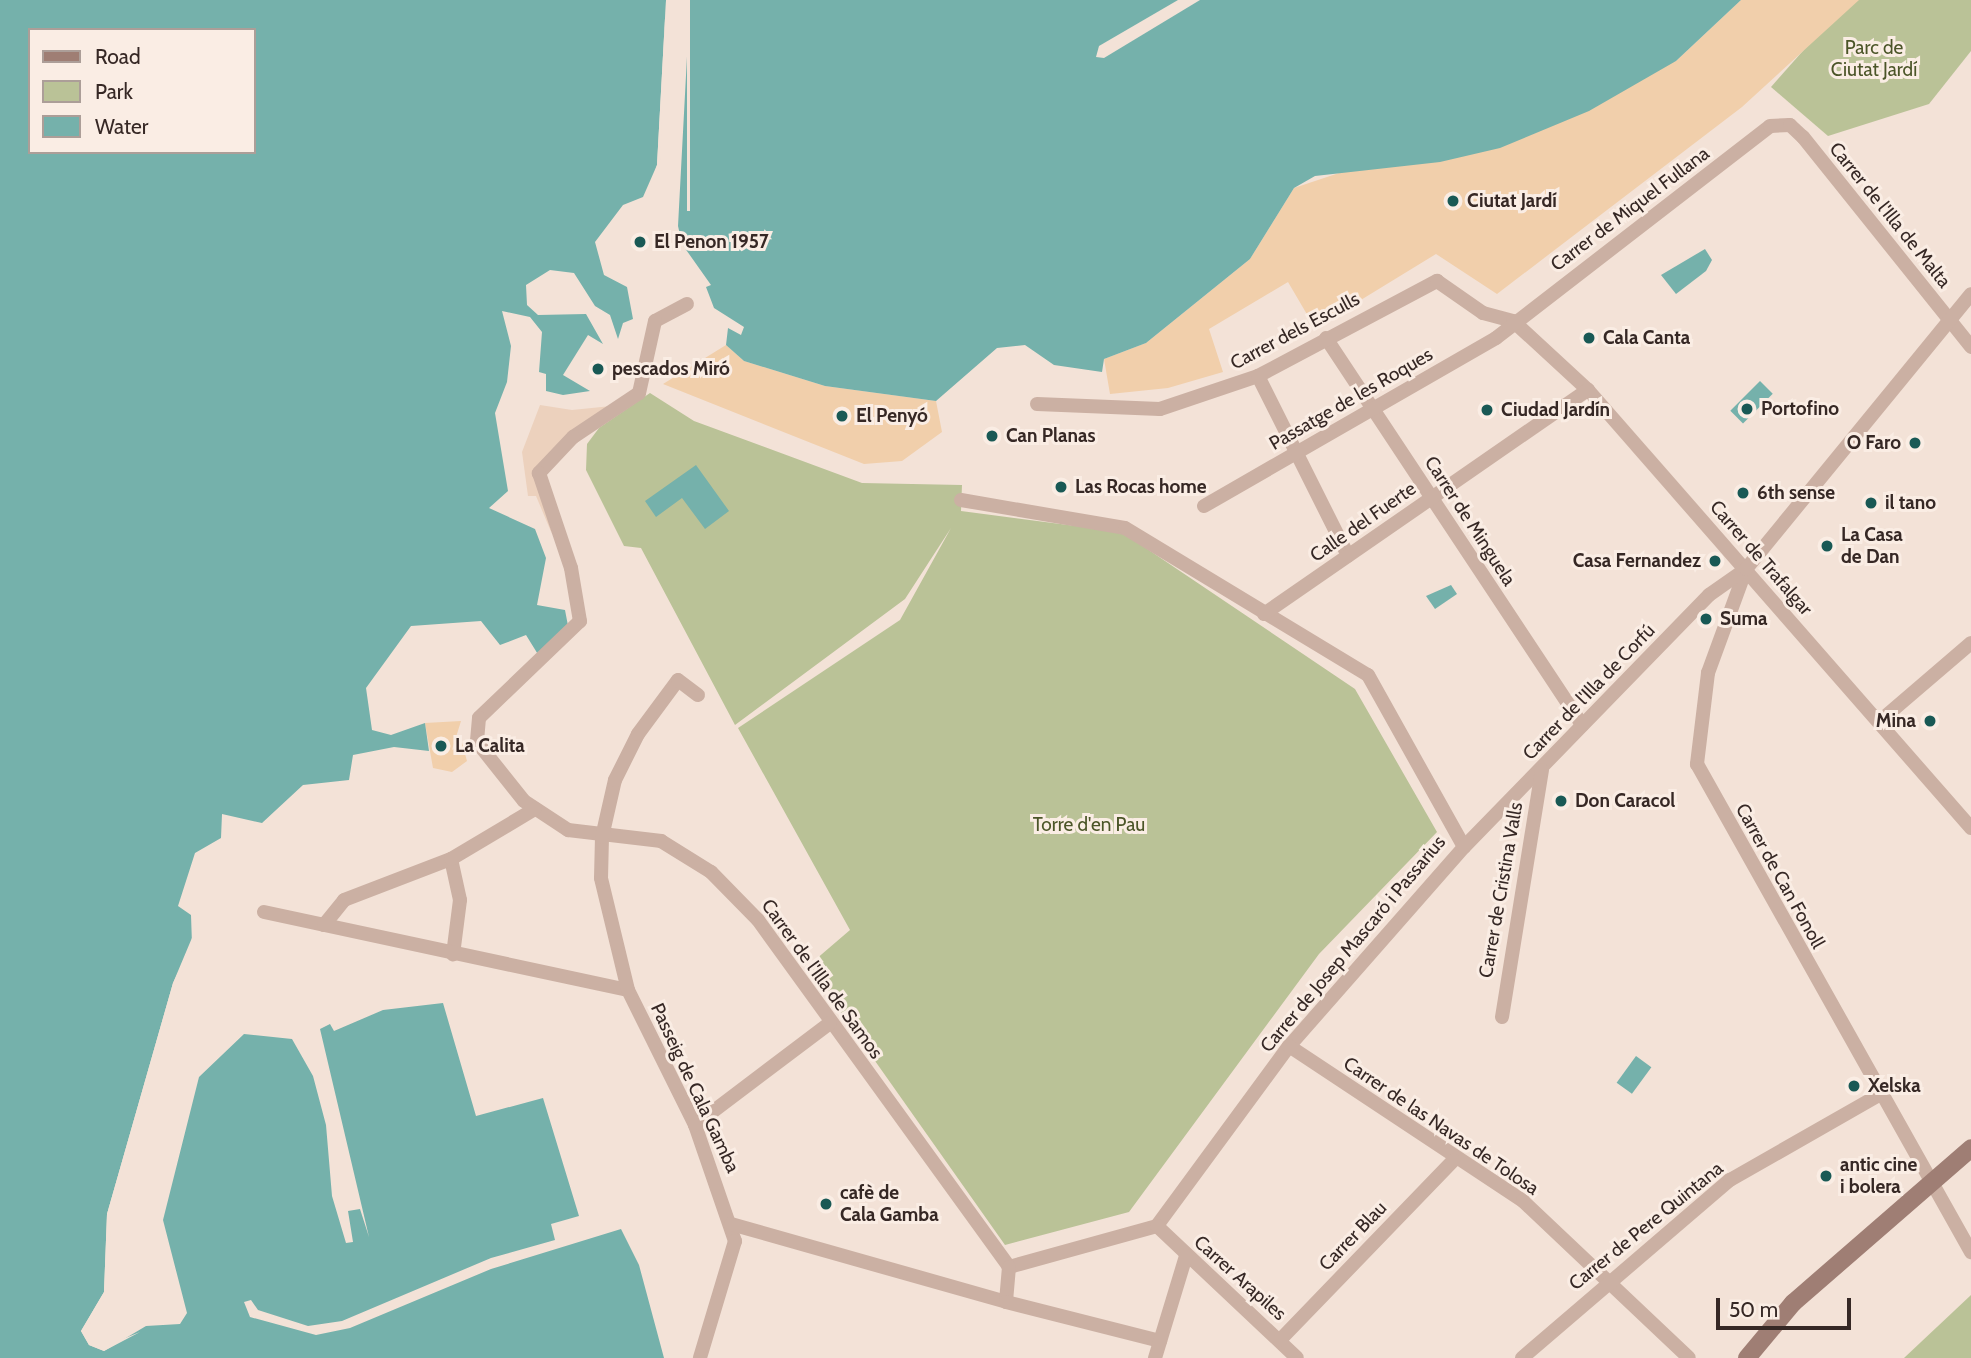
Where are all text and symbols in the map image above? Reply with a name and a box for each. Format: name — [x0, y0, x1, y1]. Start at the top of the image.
legend — [28, 28, 256, 154]
park label: Parc de Ciutat Jardí — [1831, 37, 1917, 81]
text: Road — [95, 44, 141, 69]
text: Park — [95, 79, 133, 104]
text: Water — [95, 114, 148, 139]
street label: Carrer de l'Illa de Malta — [1824, 138, 1956, 292]
street label: Carrer de Miquel Fullana — [1546, 142, 1714, 276]
place label: Ciutat Jardí — [1467, 190, 1557, 212]
marker: Ciutat Jardí — [1445, 193, 1461, 209]
place label: El Penon 1957 — [654, 231, 769, 253]
marker: El Penon 1957 — [632, 234, 648, 250]
street label: Carrer dels Esculls — [1226, 287, 1364, 375]
place label: Cala Canta — [1603, 327, 1690, 349]
marker: Cala Canta — [1581, 330, 1597, 346]
street label: Passatge de les Roques — [1265, 343, 1437, 455]
place label: pescados Miró — [612, 358, 730, 380]
marker: pescados Miró — [590, 361, 606, 377]
place label: Portofino — [1761, 398, 1839, 420]
place label: Ciudad Jardín — [1501, 399, 1610, 421]
marker: Portofino — [1739, 401, 1755, 417]
marker: Ciudad Jardín — [1479, 402, 1495, 418]
place label: El Penyó — [856, 405, 928, 427]
marker: El Penyó — [834, 408, 850, 424]
place label: Can Planas — [1006, 425, 1095, 447]
marker: Can Planas — [984, 428, 1000, 444]
place label: O Faro — [1847, 432, 1901, 454]
marker: O Faro — [1907, 435, 1923, 451]
street label: Carrer de Minguela — [1420, 452, 1520, 590]
place label: Las Rocas home — [1075, 476, 1207, 498]
street label: Calle del Fuerte — [1306, 477, 1420, 567]
marker: Las Rocas home — [1053, 479, 1069, 495]
place label: 6th sense — [1757, 482, 1835, 504]
marker: 6th sense — [1735, 485, 1751, 501]
place label: il tano — [1885, 492, 1936, 514]
marker: il tano — [1863, 495, 1879, 511]
street label: Carrer de Trafalgar — [1705, 496, 1817, 620]
place label: La Casa de Dan — [1841, 524, 1903, 568]
marker: La Casa de Dan — [1819, 538, 1835, 554]
place label: Casa Fernandez — [1573, 550, 1701, 572]
marker: Casa Fernandez — [1707, 553, 1723, 569]
place label: Suma — [1720, 608, 1767, 630]
marker: Suma — [1698, 611, 1714, 627]
street label: Carrer de l'Illa de Corfú — [1518, 619, 1660, 765]
place label: Mina — [1876, 710, 1916, 732]
marker: Mina — [1922, 713, 1938, 729]
place label: La Calita — [455, 735, 525, 757]
marker: La Calita — [433, 738, 449, 754]
place label: Don Caracol — [1575, 790, 1675, 812]
marker: Don Caracol — [1553, 793, 1569, 809]
street label: Carrer de Can Fonoll — [1731, 799, 1829, 953]
street label: Carrer de Cristina Valls — [1474, 800, 1528, 980]
park label: Torre d'en Pau — [1033, 814, 1145, 836]
street label: Carrer de Josep Mascaró i Passarius — [1256, 831, 1450, 1057]
street label: Carrer de l'Illa de Samos — [757, 895, 887, 1063]
street label: Passeig de Cala Gamba — [646, 1000, 744, 1176]
street label: Carrer de las Navas de Tolosa — [1339, 1052, 1543, 1200]
place label: Xelska — [1868, 1075, 1921, 1097]
marker: Xelska — [1846, 1078, 1862, 1094]
place label: antic cine i bolera — [1840, 1154, 1917, 1198]
street label: Carrer de Pere Quintana — [1564, 1157, 1728, 1295]
marker: antic cine i bolera — [1818, 1168, 1834, 1184]
place label: cafè de Cala Gamba — [840, 1182, 939, 1226]
marker: cafè de Cala Gamba — [818, 1196, 834, 1212]
street label: Carrer Blau — [1314, 1197, 1392, 1275]
street label: Carrer Arapiles — [1189, 1231, 1291, 1325]
scale bar — [1719, 1284, 1854, 1328]
text: 50 m — [1729, 1297, 1778, 1322]

